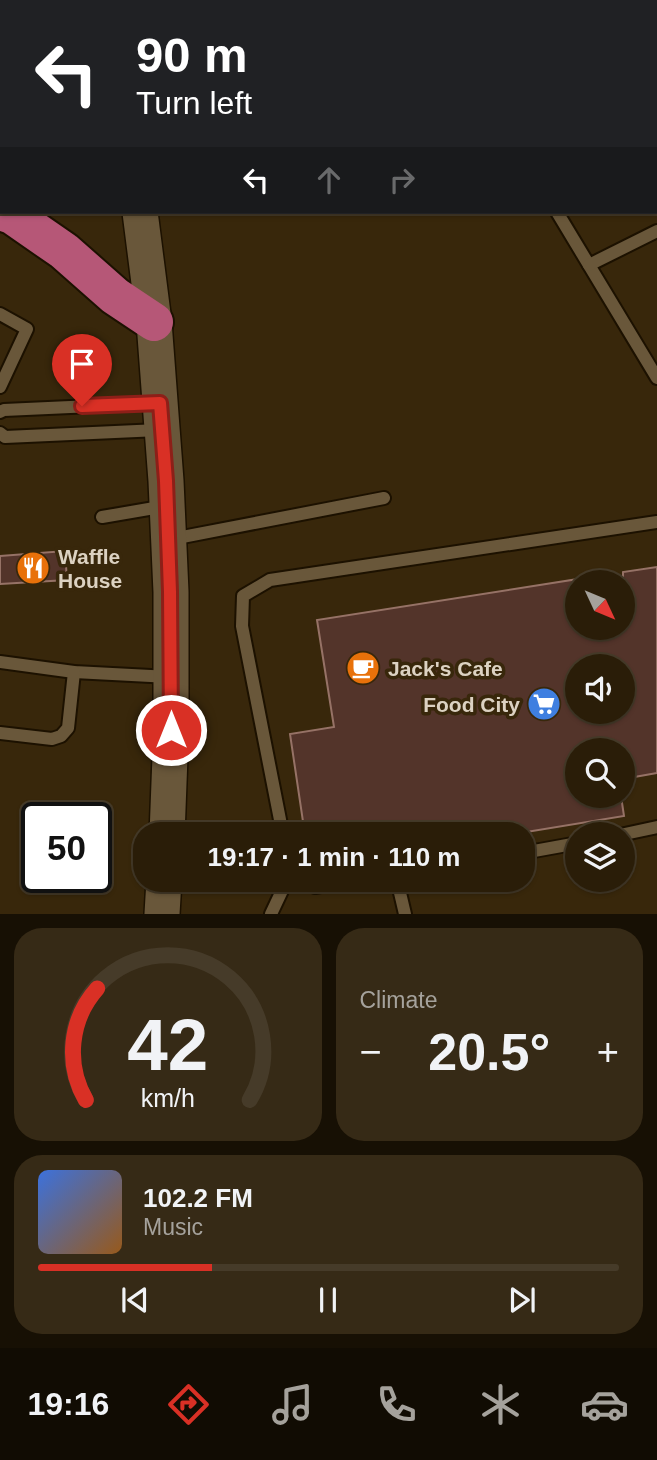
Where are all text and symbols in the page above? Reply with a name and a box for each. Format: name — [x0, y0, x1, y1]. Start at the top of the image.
icon: left — [21, 28, 112, 119]
text: 90 m — [136, 28, 248, 82]
text: Turn left — [136, 85, 252, 121]
icon: left — [237, 161, 275, 199]
icon: ahead — [310, 161, 348, 199]
icon: right — [383, 161, 421, 199]
pin — [52, 334, 112, 406]
icon: arrive — [63, 345, 101, 383]
place label: Waffle House — [58, 545, 122, 592]
restaurant icon: Waffle House — [14, 549, 52, 587]
north arrow — [565, 570, 635, 640]
map controls — [565, 570, 635, 892]
cafe icon: Jack's Cafe — [344, 649, 382, 687]
button: sound — [565, 654, 635, 724]
place label: Jack's Cafe — [388, 657, 503, 680]
supermarket icon: Food City — [525, 685, 563, 723]
position arrow — [134, 693, 208, 767]
place label: Food City — [423, 693, 520, 716]
button: search — [565, 738, 635, 808]
speed limit sign: 50 — [21, 802, 112, 893]
button: layers — [565, 822, 635, 892]
text: 19:17 · 1 min · 110 m — [208, 842, 460, 872]
text: Climate — [360, 987, 437, 1013]
text: 42 — [127, 1005, 208, 1086]
text: 20.5° — [428, 1023, 550, 1081]
text: − — [360, 1031, 382, 1073]
text: + — [597, 1031, 619, 1073]
text: km/h — [141, 1084, 195, 1112]
text: 102.2 FM — [143, 1183, 253, 1213]
text: Music — [143, 1214, 203, 1240]
icon: previous — [116, 1281, 154, 1319]
icon: pause — [309, 1281, 347, 1319]
icon: next — [503, 1281, 541, 1319]
icon: directions — [164, 1380, 213, 1429]
icon: music — [268, 1380, 317, 1429]
icon: phone — [372, 1380, 421, 1429]
icon: climate — [476, 1380, 525, 1429]
icon: car — [580, 1380, 629, 1429]
text: 19:16 — [28, 1386, 109, 1422]

